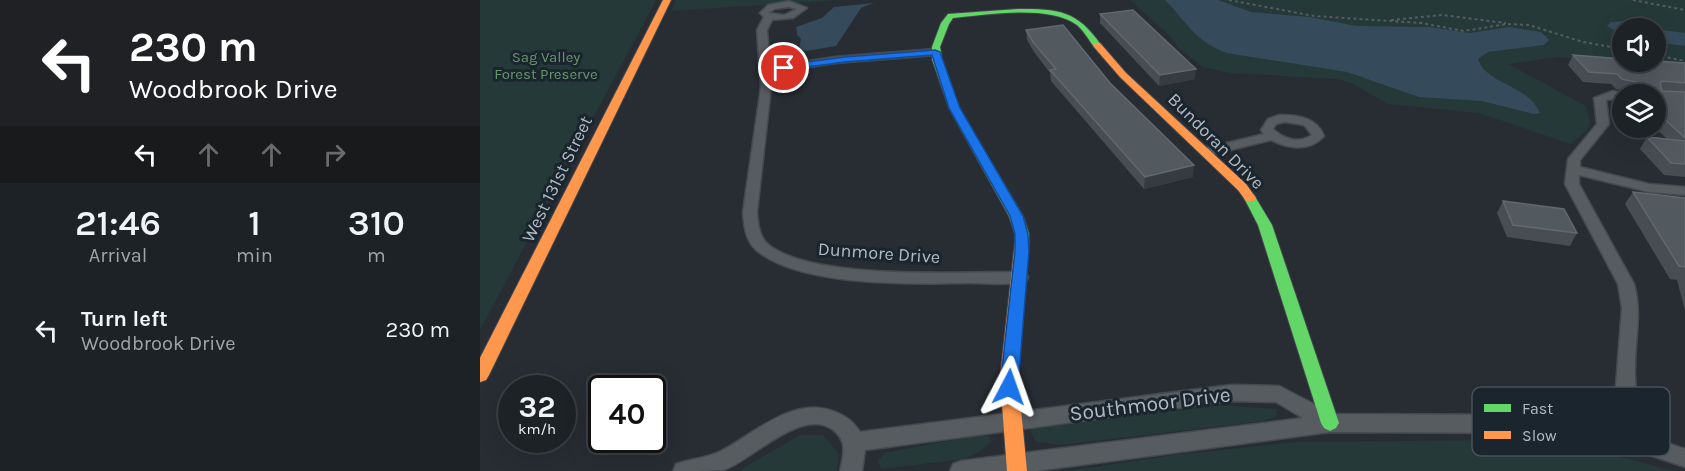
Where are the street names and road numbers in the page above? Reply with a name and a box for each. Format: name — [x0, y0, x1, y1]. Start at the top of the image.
street label: Bundoran Drive — [1163, 88, 1269, 194]
street label: West 131st Street — [517, 112, 597, 246]
street label: Dunmore Drive — [817, 238, 941, 268]
street label: Southmoor Drive — [1068, 382, 1232, 426]

